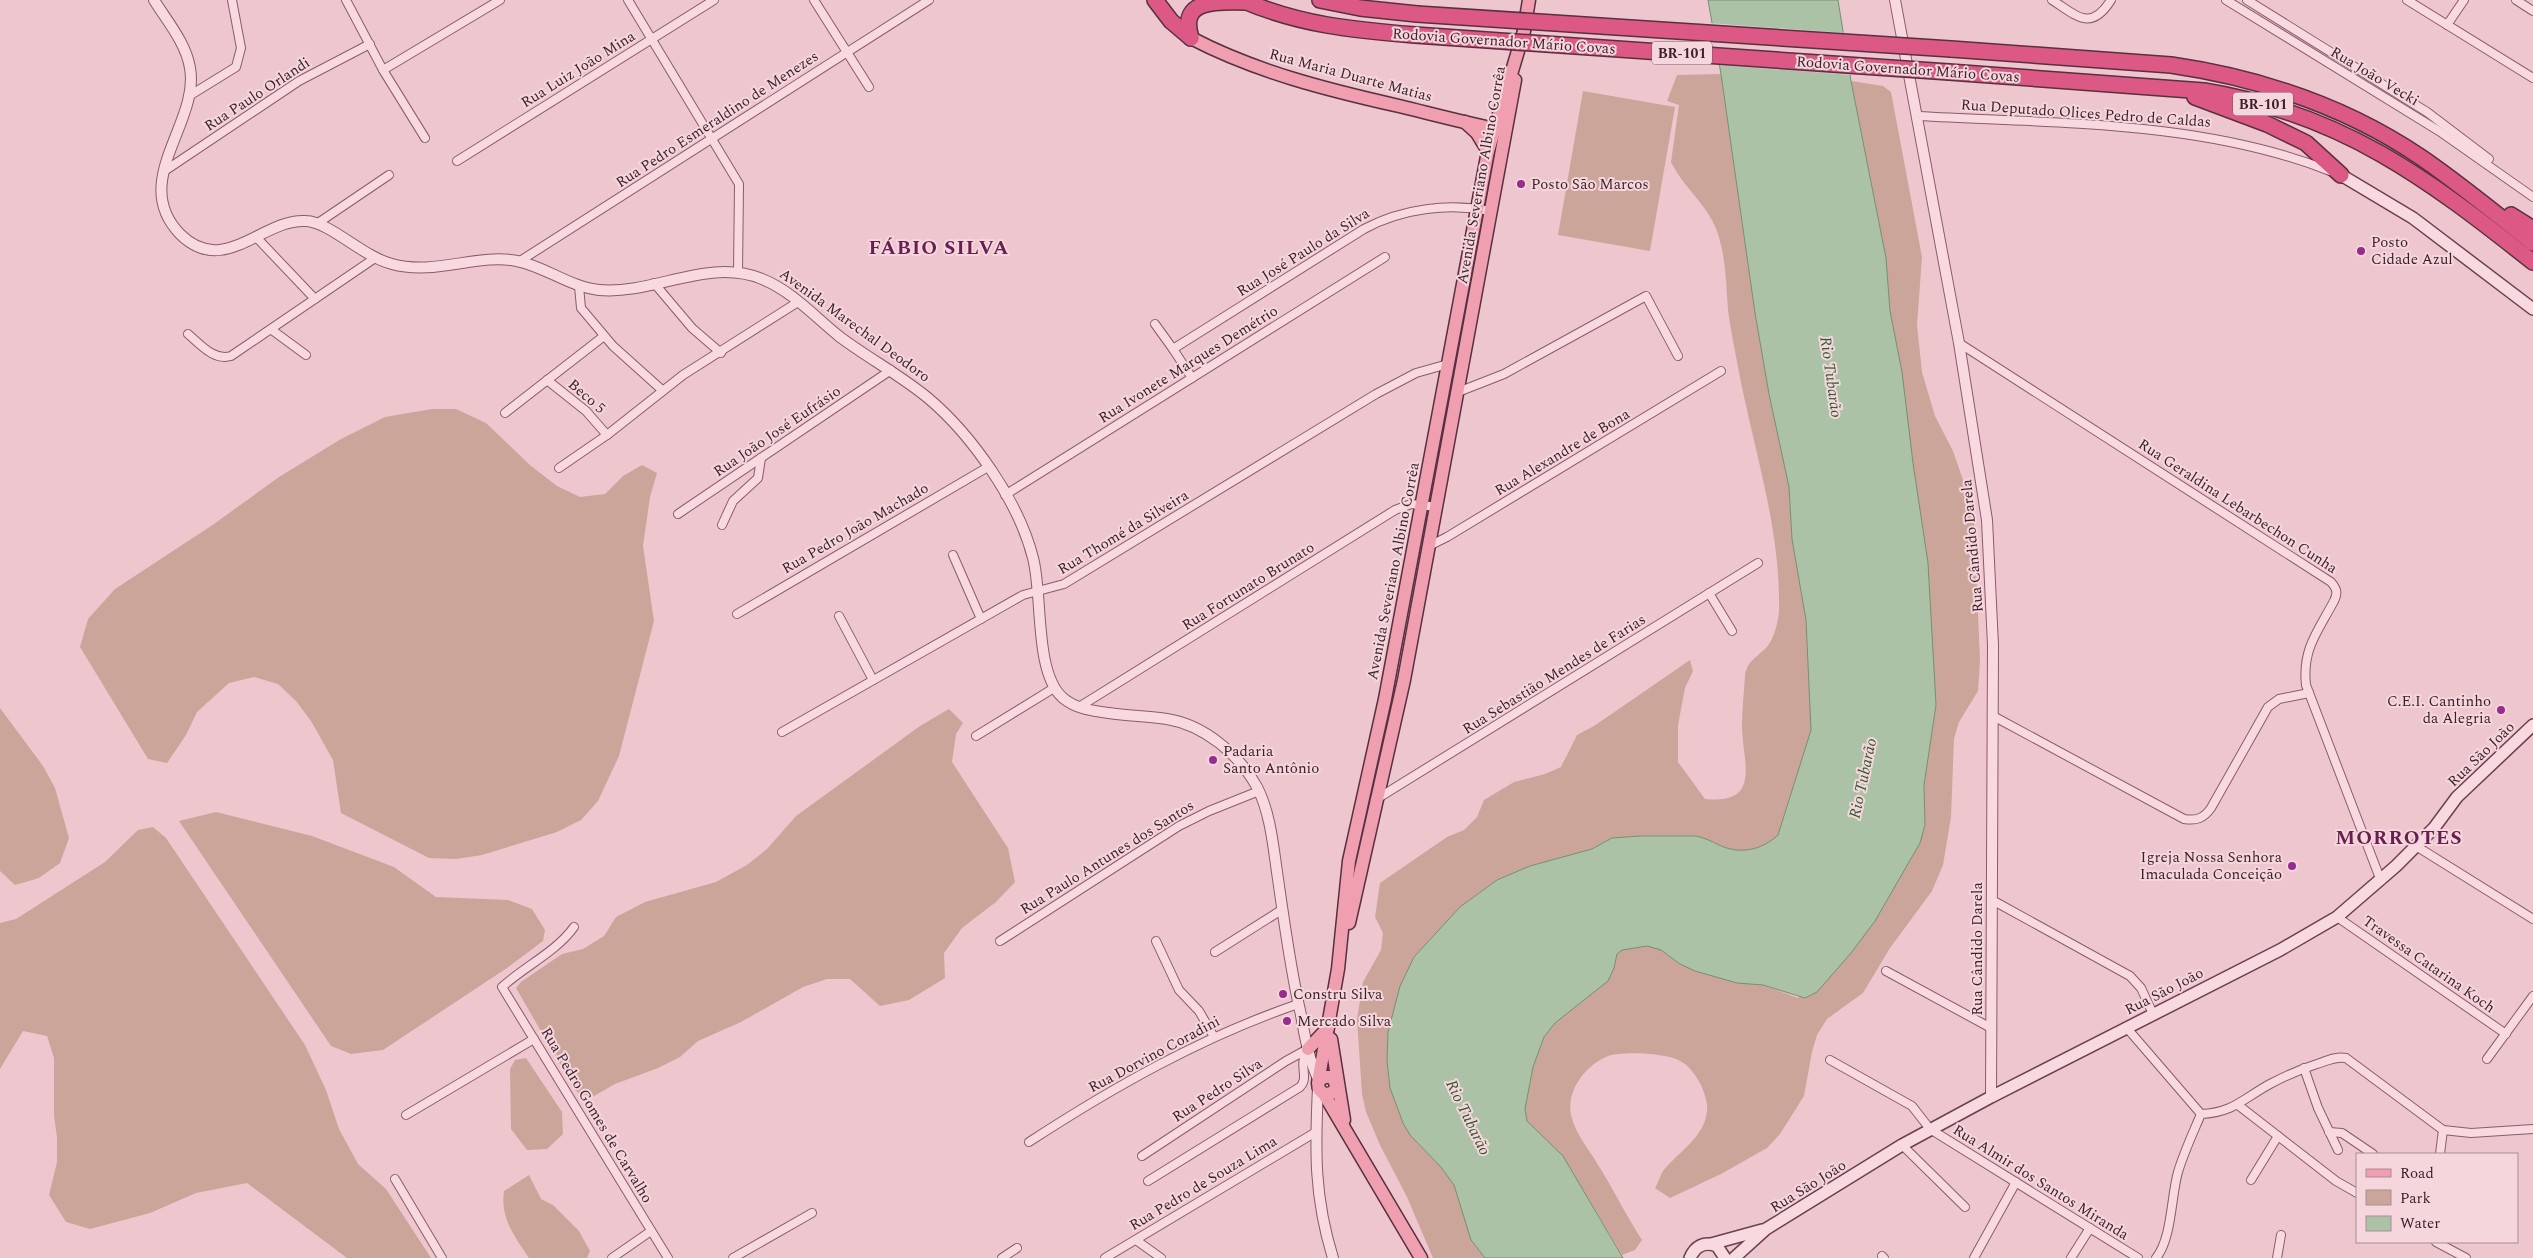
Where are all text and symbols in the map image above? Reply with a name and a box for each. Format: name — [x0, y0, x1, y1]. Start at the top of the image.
street label: Rodovia Governador Mário Covas — [1391, 22, 1616, 61]
street label: Rua Luiz João Mina — [517, 25, 640, 114]
street label: Rua João Vecki — [2326, 41, 2423, 112]
road number: BR-101 — [1652, 42, 1712, 64]
street label: Rua Maria Duarte Matias — [1267, 43, 1435, 108]
street label: Rua Pedro Esmeraldino de Menezes — [611, 45, 823, 194]
street label: Rodovia Governador Mário Covas — [1795, 50, 2020, 89]
street label: Rua Paulo Orlandi — [200, 51, 315, 137]
street label: Avenida Severiano Albino Corrêa — [1451, 64, 1512, 286]
road number: BR-101 — [2233, 92, 2293, 116]
street label: Rua Deputado Olices Pedro de Caldas — [1960, 93, 2212, 134]
place label: Posto São Marcos — [1531, 173, 1649, 196]
marker: Posto São Marcos — [1515, 178, 1527, 190]
street label: Rua José Paulo da Silva — [1232, 202, 1375, 303]
place label: Posto Cidade Azul — [2371, 231, 2453, 271]
district label: FÁBIO SILVA — [868, 233, 1010, 263]
marker: Posto Cidade Azul — [2355, 245, 2367, 257]
street label: Avenida Marechal Deodoro — [774, 263, 935, 388]
street label: Rua Ivonete Marques Demétrio — [1094, 300, 1283, 429]
water label: Rio Tubarão — [1813, 335, 1849, 419]
street label: Beco 5 — [563, 373, 611, 419]
street label: Rua João José Eufrásio — [709, 380, 846, 483]
street label: Rua Alexandre de Bona — [1490, 402, 1635, 502]
street label: Rua Geraldina Lebarbechon Cunha — [2134, 433, 2342, 580]
street label: Avenida Severiano Albino Corrêa — [1361, 460, 1426, 682]
street label: Rua Pedro João Machado — [777, 477, 933, 580]
street label: Rua Cândido Darela — [1955, 478, 1990, 614]
street label: Rua Thomé da Silveira — [1053, 484, 1194, 581]
street label: Rua Fortunato Brunato — [1177, 536, 1319, 637]
street label: Rua Sebastião Mendes de Farias — [1458, 608, 1651, 741]
place label: C.E.I. Cantinho da Alegria — [2387, 690, 2492, 730]
marker: C.E.I. Cantinho da Alegria — [2495, 704, 2507, 716]
street label: Rua São João — [2442, 716, 2520, 793]
water label: Rio Tubarão — [1843, 736, 1883, 821]
place label: Padaria Santo Antônio — [1223, 740, 1319, 780]
marker: Padaria Santo Antônio — [1207, 754, 1219, 766]
street label: Rua Paulo Antunes dos Santos — [1016, 794, 1199, 921]
district label: MORROTES — [2335, 823, 2463, 853]
place label: Igreja Nossa Senhora Imaculada Conceição — [2140, 846, 2283, 886]
marker: Igreja Nossa Senhora Imaculada Conceição — [2286, 860, 2298, 872]
street label: Rua Cândido Darela — [1966, 882, 1989, 1016]
street label: Travessa Catarina Koch — [2358, 910, 2500, 1019]
street label: Rua São João — [2121, 962, 2208, 1021]
place label: Constru Silva — [1293, 983, 1383, 1006]
marker: Constru Silva — [1277, 988, 1289, 1000]
street label: Rua Dorvino Coradini — [1084, 1010, 1224, 1099]
place label: Mercado Silva — [1297, 1010, 1392, 1033]
marker: Mercado Silva — [1281, 1015, 1293, 1027]
street label: Rua Pedro Gomes de Carvalho — [535, 1023, 658, 1208]
street label: Rua Pedro Silva — [1168, 1052, 1268, 1128]
water label: Rio Tubarão — [1439, 1075, 1497, 1159]
street label: Rua Almir dos Santos Miranda — [1948, 1119, 2134, 1247]
street label: Rua Pedro de Souza Lima — [1125, 1130, 1282, 1237]
legend — [2356, 1153, 2518, 1243]
street label: Rua São João — [1766, 1154, 1851, 1219]
text: Road — [2400, 1162, 2434, 1185]
text: Park — [2400, 1187, 2431, 1210]
text: Water — [2400, 1212, 2440, 1235]

